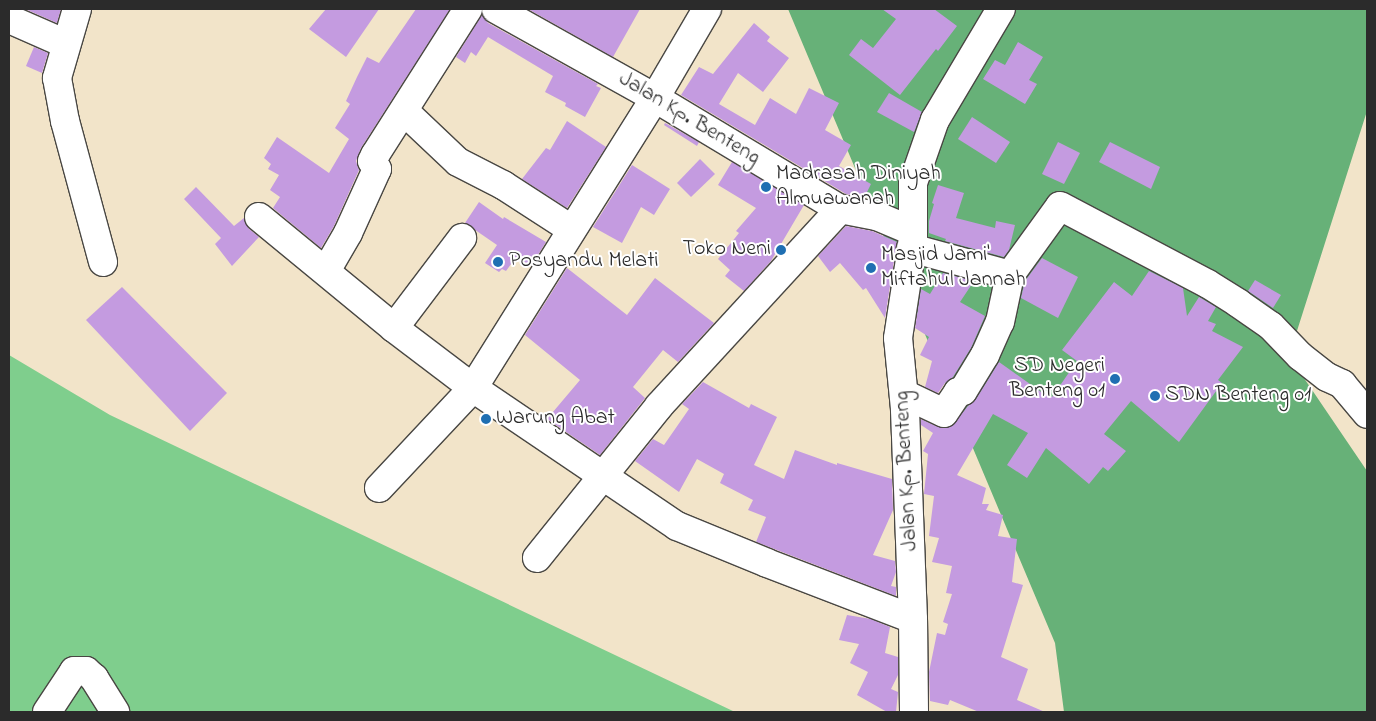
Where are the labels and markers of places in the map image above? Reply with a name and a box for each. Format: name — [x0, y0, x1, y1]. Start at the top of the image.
place label: Madrasah Diniyah Almuawanah — [776, 161, 941, 212]
marker: Madrasah Diniyah Almuawanah — [760, 181, 772, 193]
place label: Toko Neni — [682, 237, 771, 263]
place label: Masjid Jami' Miftahul Jannah — [881, 242, 1026, 294]
marker: Toko Neni — [775, 244, 787, 256]
place label: Posyandu Melati — [509, 249, 659, 275]
marker: Posyandu Melati — [491, 255, 505, 269]
marker: Masjid Jami' Miftahul Jannah — [865, 262, 877, 274]
place label: SD Negeri Benteng 01 — [1009, 353, 1105, 404]
marker: SD Negeri Benteng 01 — [1109, 373, 1121, 385]
place label: SDN Benteng 01 — [1165, 383, 1311, 409]
marker: SDN Benteng 01 — [1149, 390, 1161, 402]
place label: Warung Abat — [496, 406, 615, 432]
marker: Warung Abat — [480, 413, 492, 425]

